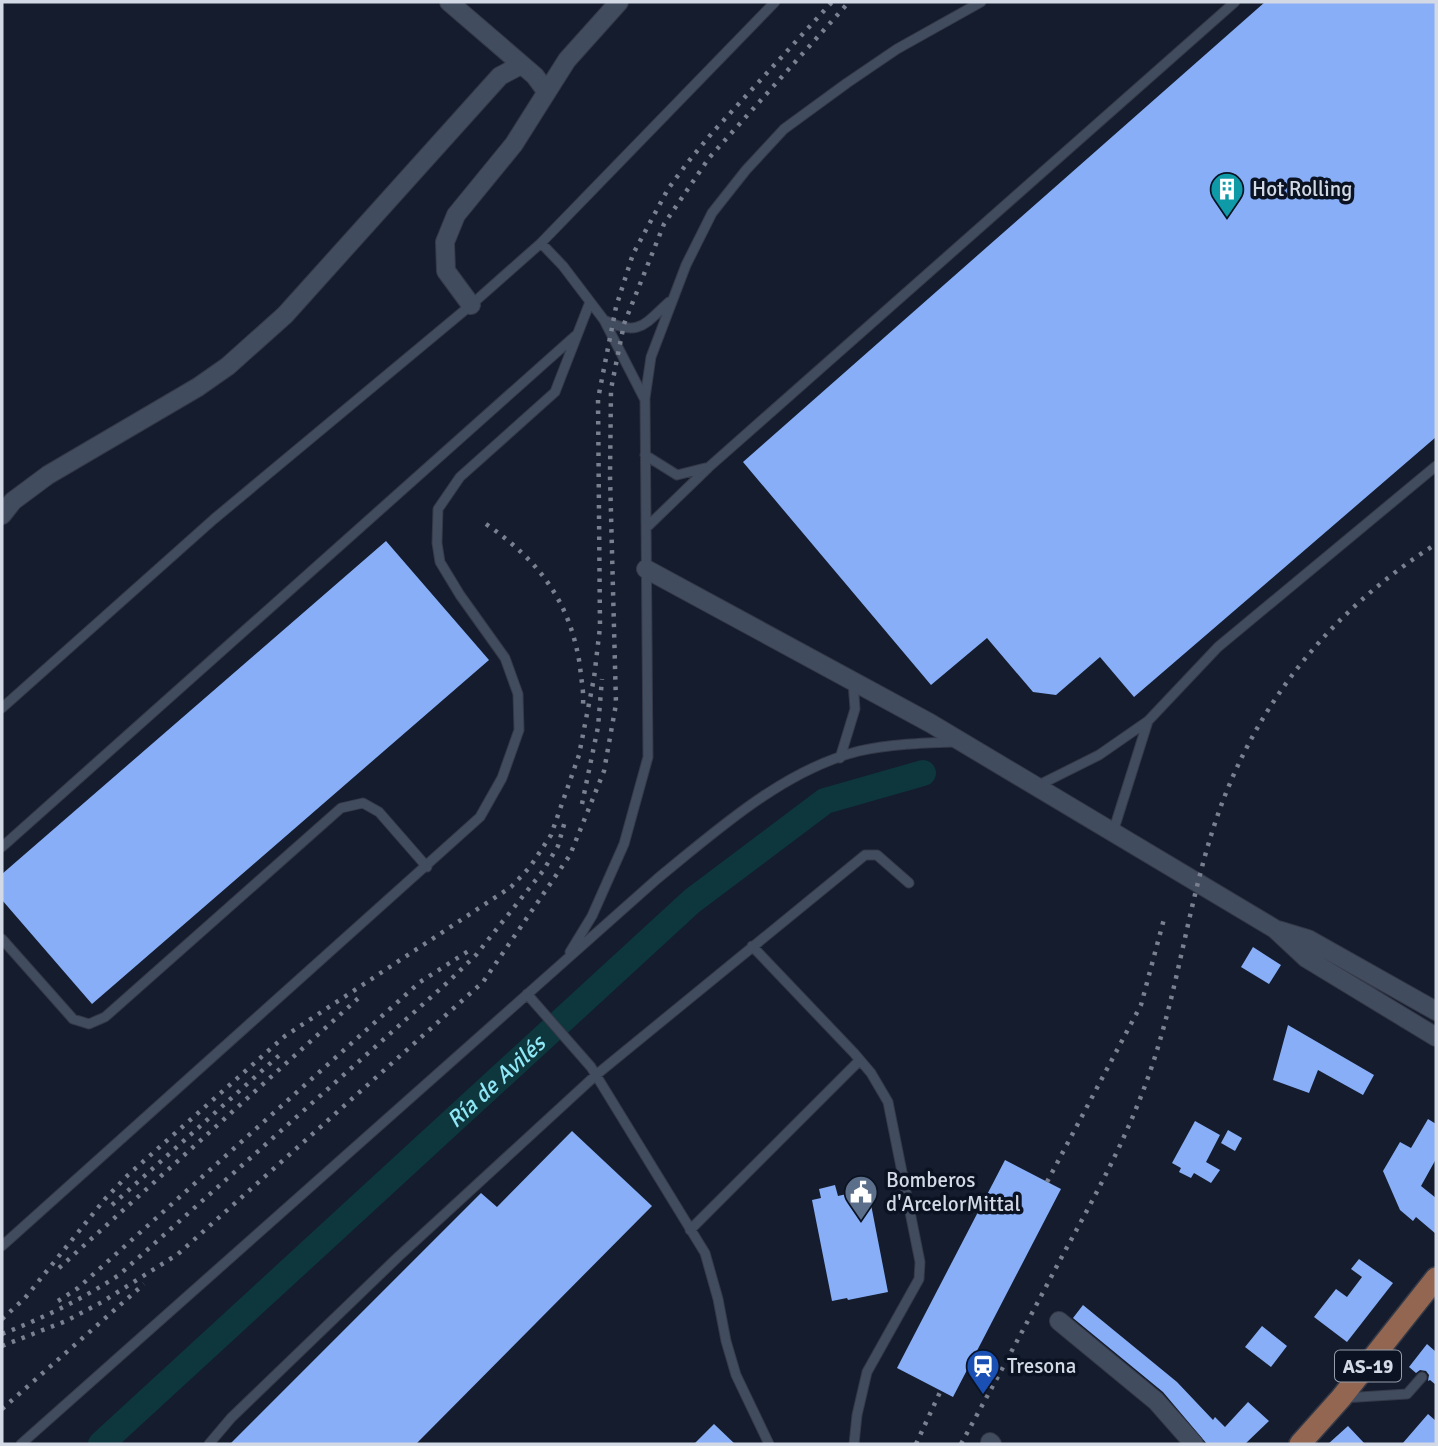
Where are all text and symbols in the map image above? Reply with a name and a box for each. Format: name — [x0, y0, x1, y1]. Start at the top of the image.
building icon: Hot Rolling — [1208, 170, 1246, 219]
place label: Hot Rolling — [1252, 176, 1352, 202]
water label: Ría de Avilés — [441, 1028, 553, 1134]
place label: Bomberos d'ArcelorMittal — [886, 1167, 1021, 1217]
public building icon: Bomberos d'ArcelorMittal — [842, 1173, 880, 1222]
station icon: Tresona — [964, 1347, 1002, 1396]
road number: AS-19 — [1335, 1350, 1401, 1382]
place label: Tresona — [1007, 1353, 1076, 1379]

